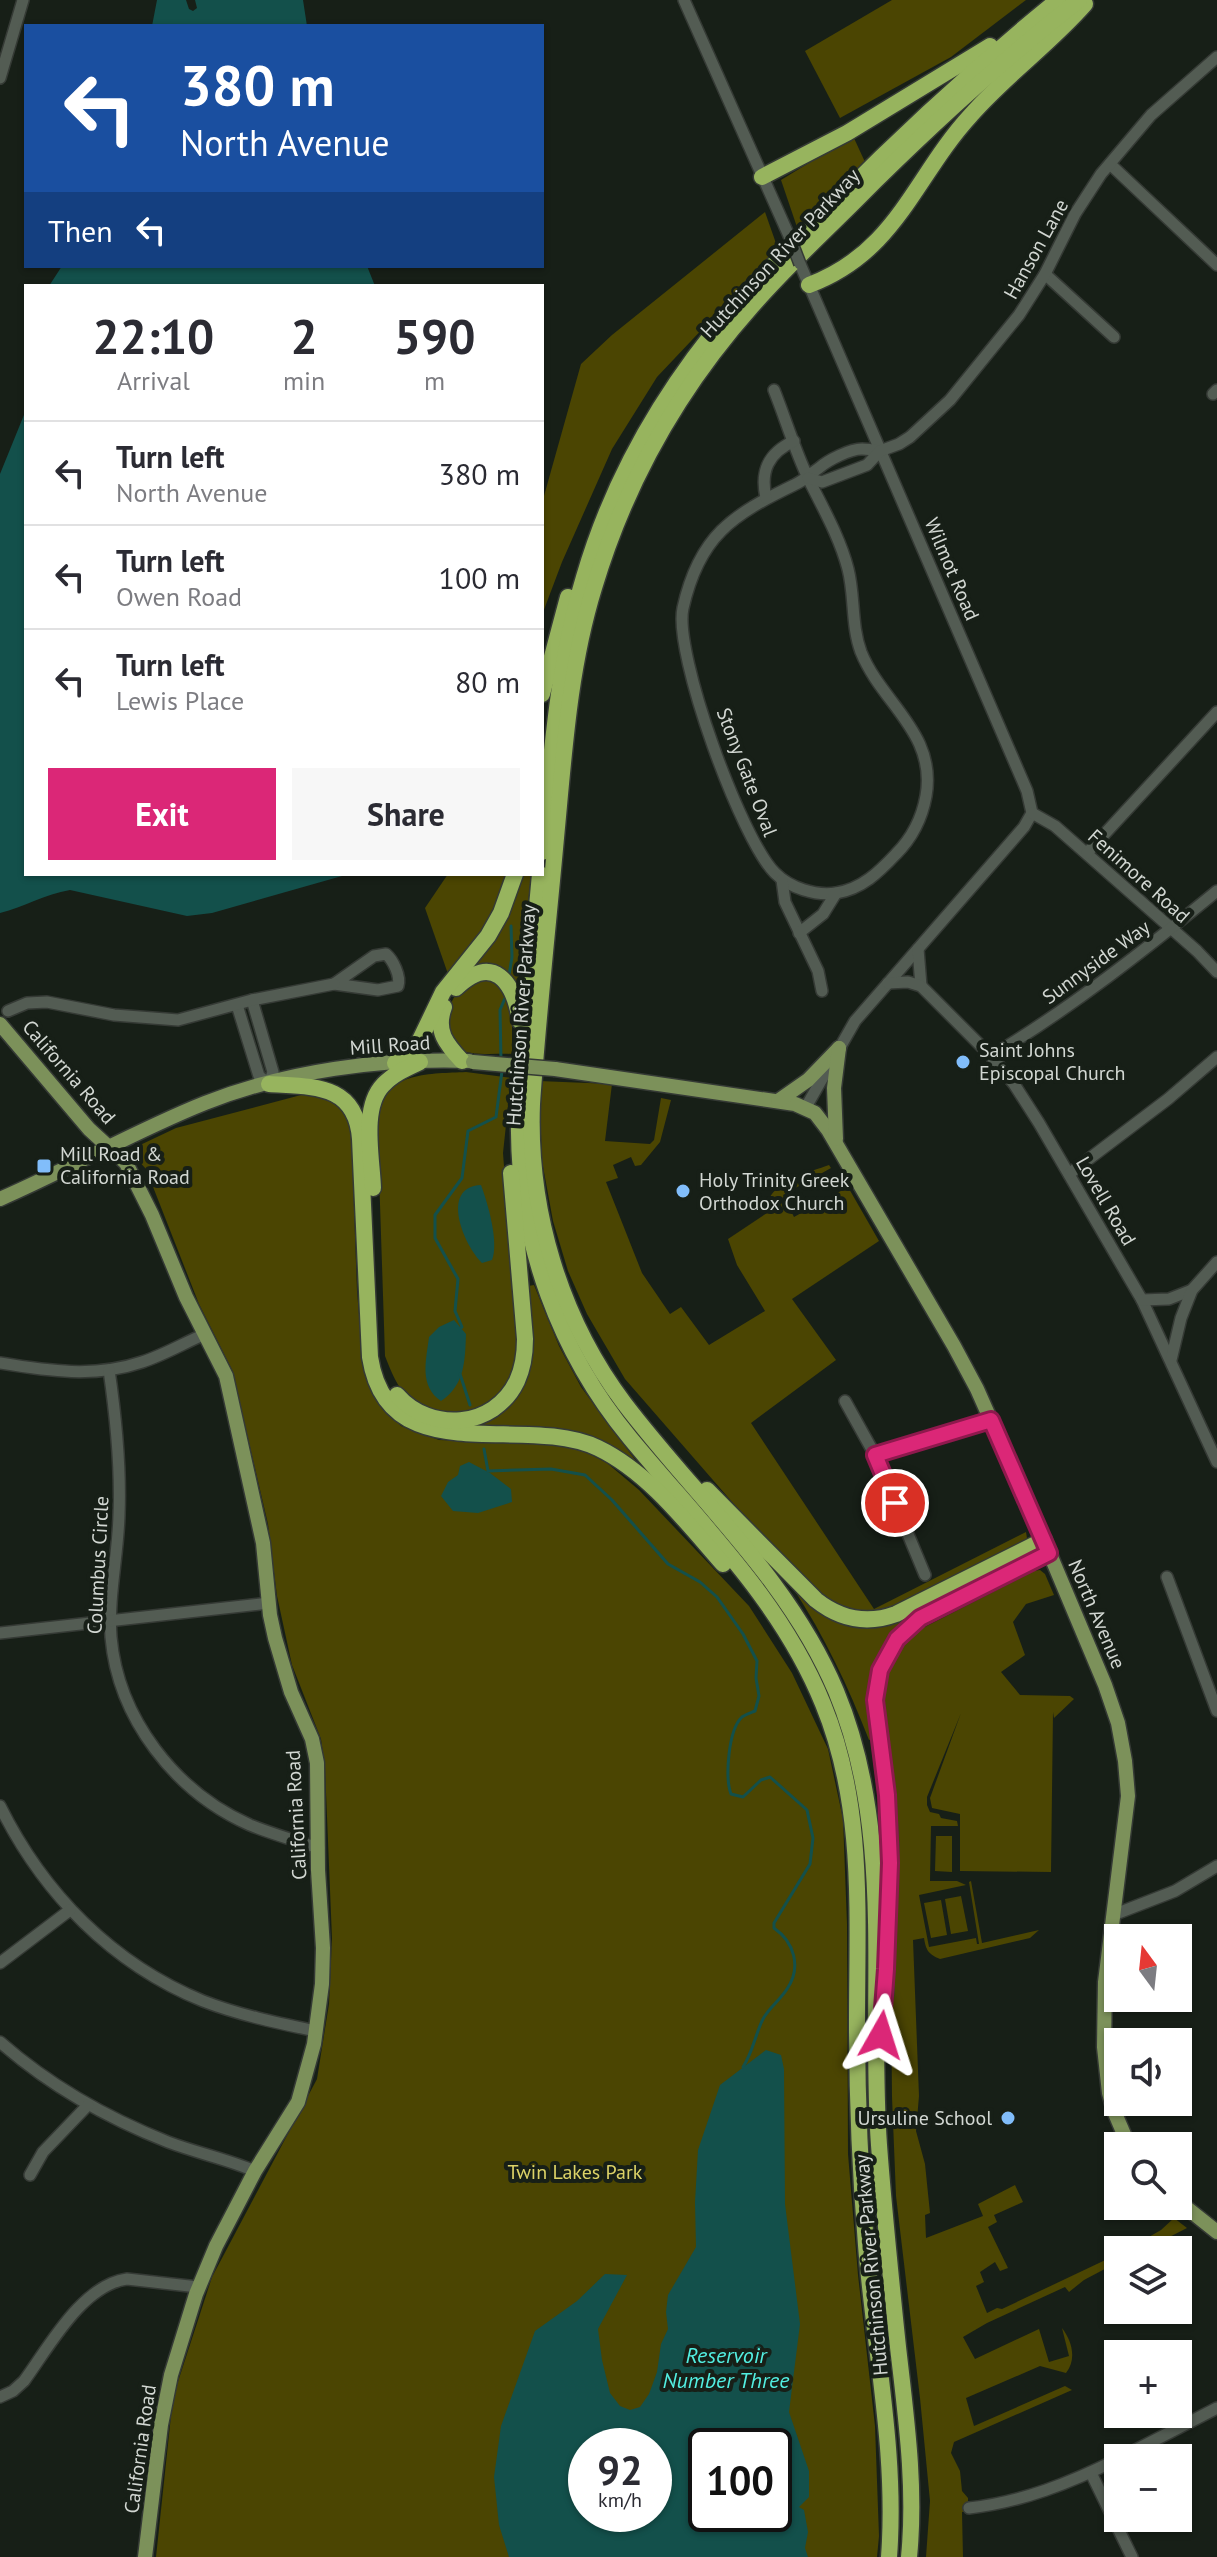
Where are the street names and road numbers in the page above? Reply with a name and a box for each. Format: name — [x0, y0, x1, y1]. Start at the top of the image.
street label: Hutchinson River Parkway — [695, 162, 866, 343]
street label: Hanson Lane — [998, 194, 1074, 304]
street label: Wilmot Road — [919, 514, 985, 624]
street label: Stony Gate Oval — [711, 704, 784, 840]
street label: Fenimore Road — [1083, 823, 1195, 929]
street label: Hutchinson River Parkway — [500, 903, 542, 1127]
street label: Sunnyside Way — [1037, 914, 1156, 1010]
street label: California Road — [17, 1014, 121, 1130]
street label: Mill Road — [349, 1029, 431, 1061]
street label: Lovell Road — [1070, 1152, 1142, 1250]
street label: Columbus Circle — [81, 1495, 115, 1635]
street label: North Avenue — [1062, 1555, 1132, 1673]
street label: California Road — [280, 1750, 312, 1880]
street label: Hutchinson River Parkway — [848, 2153, 894, 2377]
street label: California Road — [118, 2383, 162, 2515]

